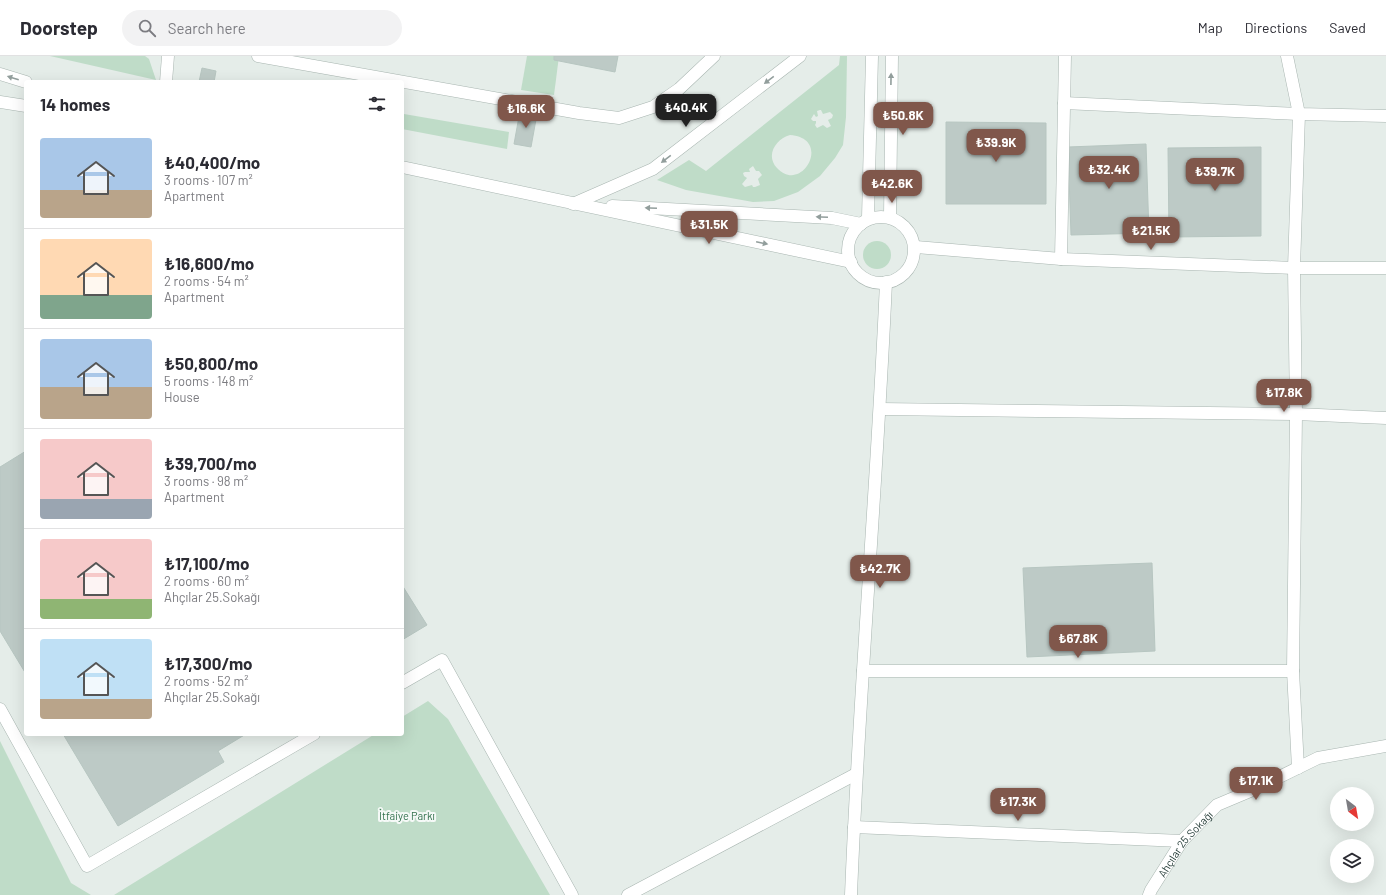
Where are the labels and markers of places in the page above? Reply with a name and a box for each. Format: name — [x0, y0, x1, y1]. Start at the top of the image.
pin: ₺40.4K — [653, 94, 719, 128]
pin: ₺16.6K — [493, 95, 559, 129]
pin: ₺50.8K — [870, 102, 936, 136]
pin: ₺39.9K — [963, 129, 1029, 163]
pin: ₺32.4K — [1076, 156, 1142, 190]
pin: ₺39.7K — [1182, 158, 1248, 192]
pin: ₺42.6K — [859, 170, 925, 204]
pin: ₺31.5K — [676, 211, 742, 245]
pin: ₺21.5K — [1118, 217, 1184, 251]
pin: ₺17.8K — [1251, 379, 1317, 413]
pin: ₺42.7K — [847, 555, 913, 589]
pin: ₺67.8K — [1045, 625, 1111, 659]
pin: ₺17.1K — [1223, 767, 1289, 801]
pin: ₺17.3K — [985, 788, 1051, 822]

